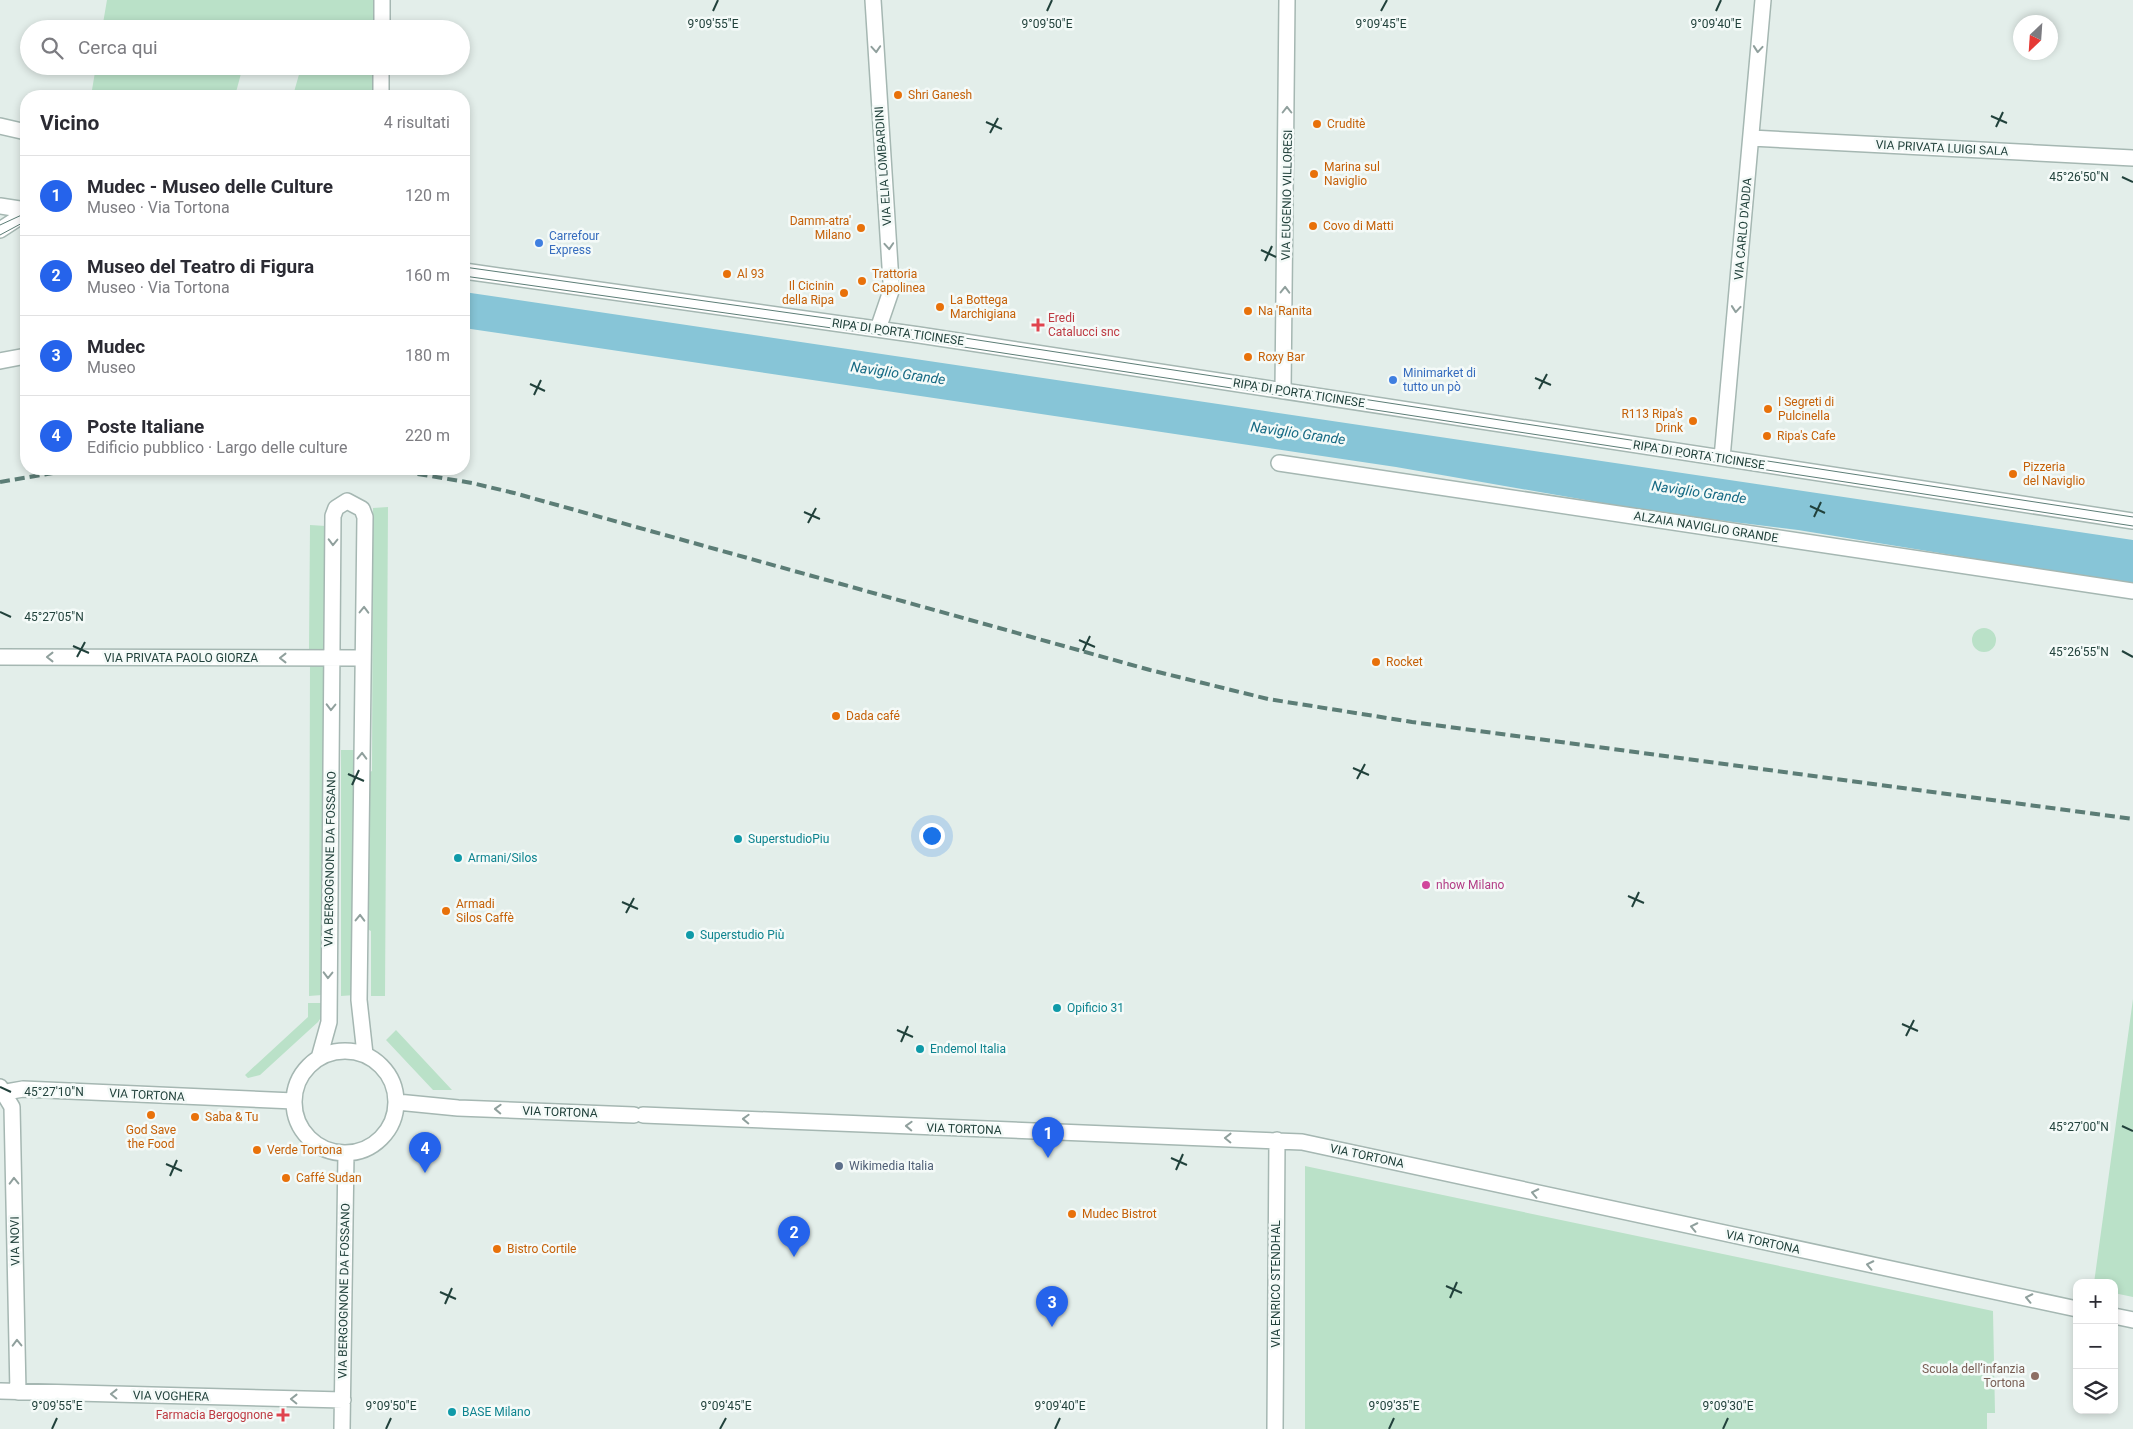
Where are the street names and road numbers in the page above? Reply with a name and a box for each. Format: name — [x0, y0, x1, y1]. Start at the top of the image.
street label: VIA ELIA LOMBARDINI — [872, 106, 894, 226]
street label: VIA EUGENIO VILLORESI — [1279, 129, 1295, 261]
street label: VIA PRIVATA LUIGI SALA — [1875, 138, 2009, 158]
street label: VIA CARLO D'ADDA — [1732, 177, 1754, 281]
street label: RIPA DI PORTA TICINESE — [831, 316, 965, 348]
street label: RIPA DI PORTA TICINESE — [1232, 376, 1366, 410]
street label: RIPA DI PORTA TICINESE — [1632, 438, 1766, 472]
street label: ALZAIA NAVIGLIO GRANDE — [1633, 509, 1779, 545]
street label: VIA PRIVATA PAOLO GIORZA — [104, 651, 258, 665]
street label: VIA BERGOGNONE DA FOSSANO — [321, 771, 339, 947]
street label: VIA TORTONA — [109, 1086, 185, 1104]
street label: VIA TORTONA — [522, 1104, 598, 1120]
street label: VIA TORTONA — [926, 1121, 1002, 1137]
street label: VIA TORTONA — [1329, 1141, 1406, 1171]
street label: VIA BERGOGNONE DA FOSSANO — [335, 1203, 353, 1379]
street label: VIA NOVI — [8, 1216, 22, 1266]
street label: VIA ENRICO STENDHAL — [1269, 1220, 1283, 1348]
street label: VIA TORTONA — [1725, 1227, 1802, 1257]
street label: VIA VOGHERA — [133, 1388, 209, 1404]

